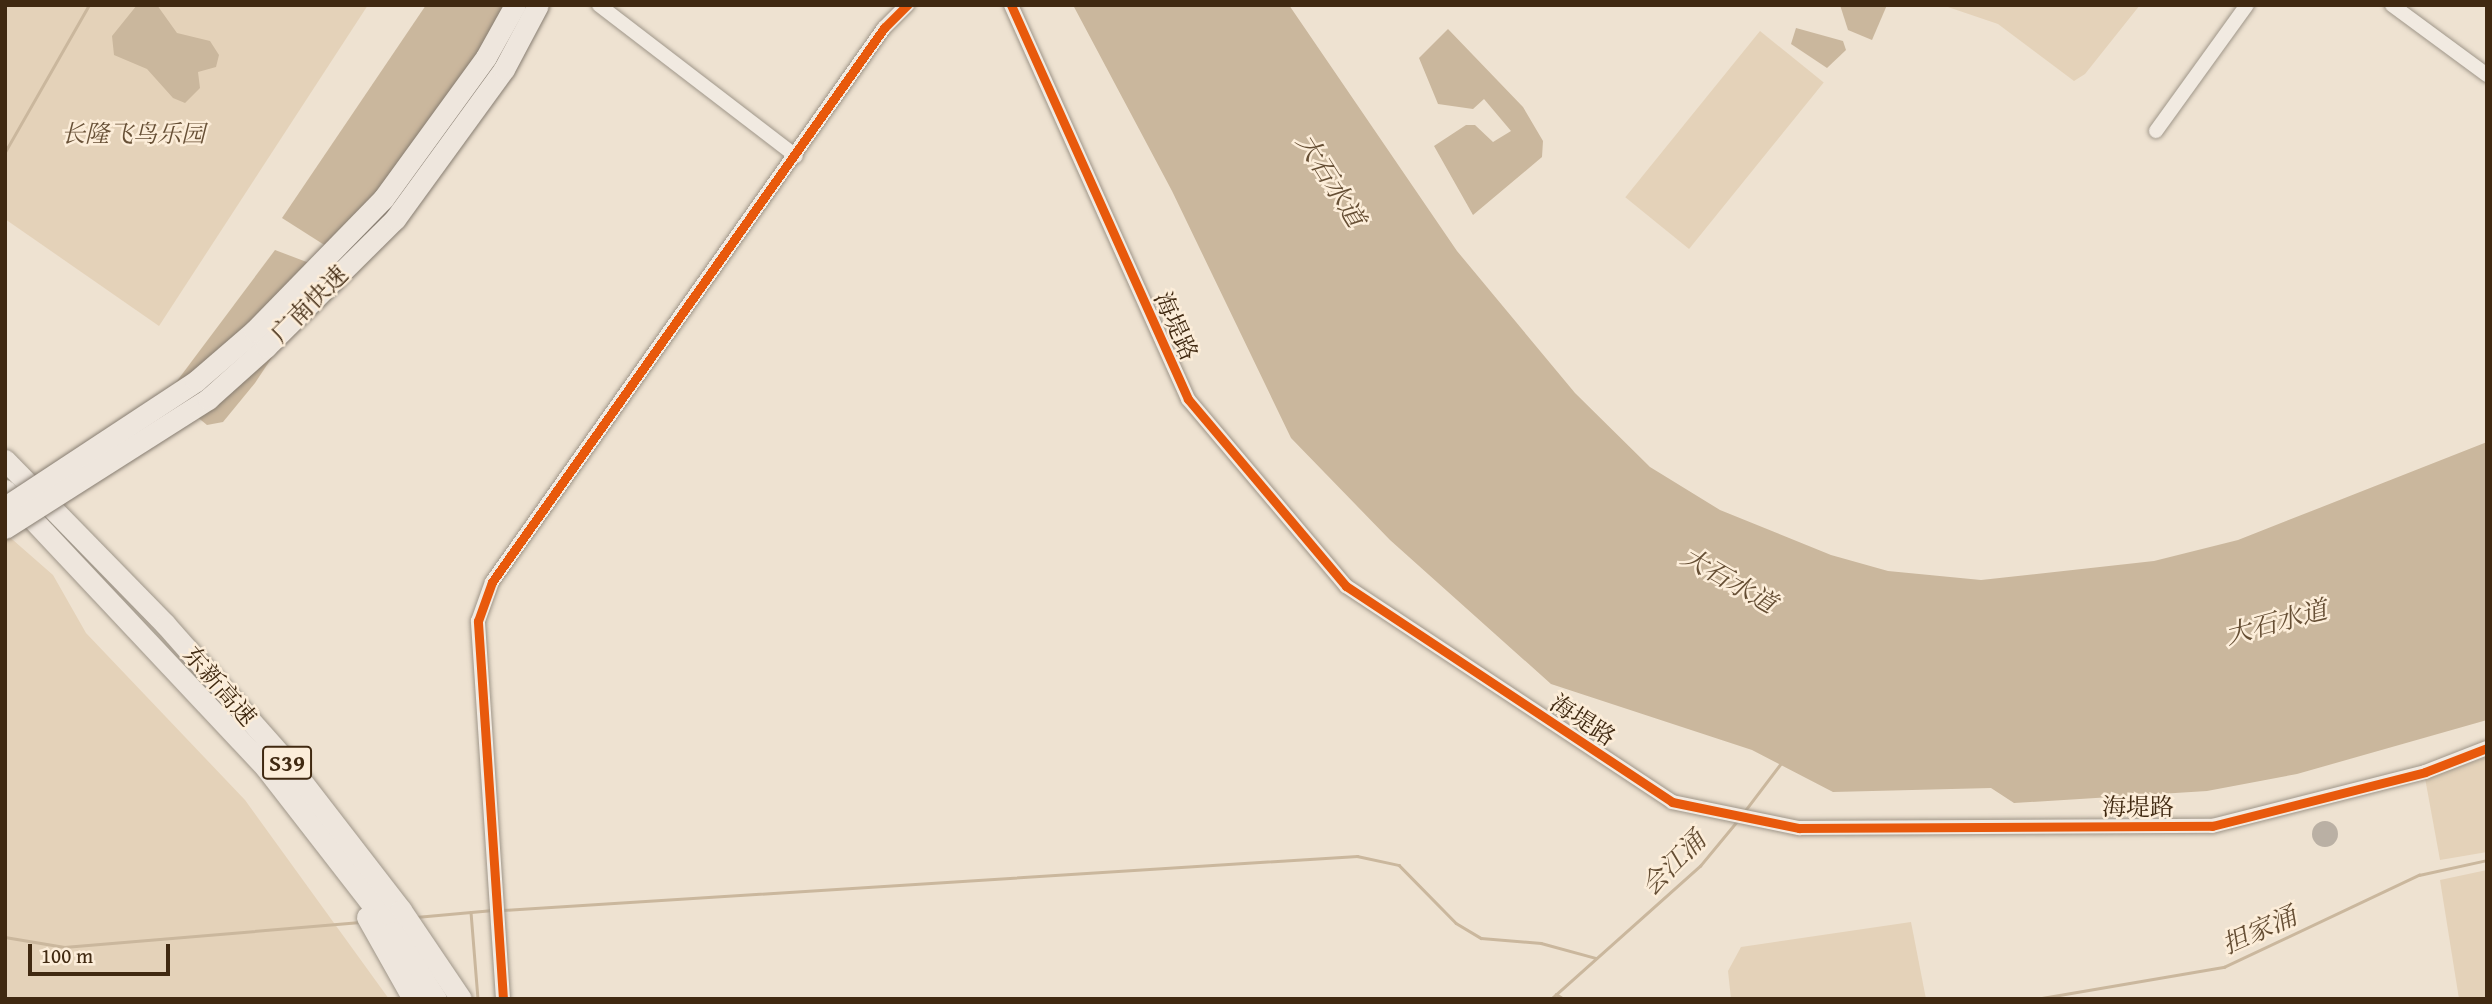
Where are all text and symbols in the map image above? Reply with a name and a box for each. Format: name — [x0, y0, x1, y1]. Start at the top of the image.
park label: 长隆飞鸟乐园 — [61, 120, 205, 148]
water label: 大石水道 — [1290, 128, 1372, 232]
street label: 广南快速 — [265, 260, 353, 348]
street label: 海堤路 — [1148, 287, 1204, 365]
water label: 大石水道 — [1676, 540, 1782, 620]
water label: 大石水道 — [2222, 593, 2330, 651]
street label: 东新高速 — [178, 640, 262, 732]
street label: 海堤路 — [1545, 688, 1621, 752]
road number: S39 — [261, 744, 313, 782]
street label: 海堤路 — [2102, 793, 2174, 821]
water label: 会江涌 — [1634, 824, 1712, 902]
water label: 担家涌 — [2217, 900, 2301, 960]
scale bar — [32, 930, 173, 974]
text: 100 m — [41, 940, 93, 971]

